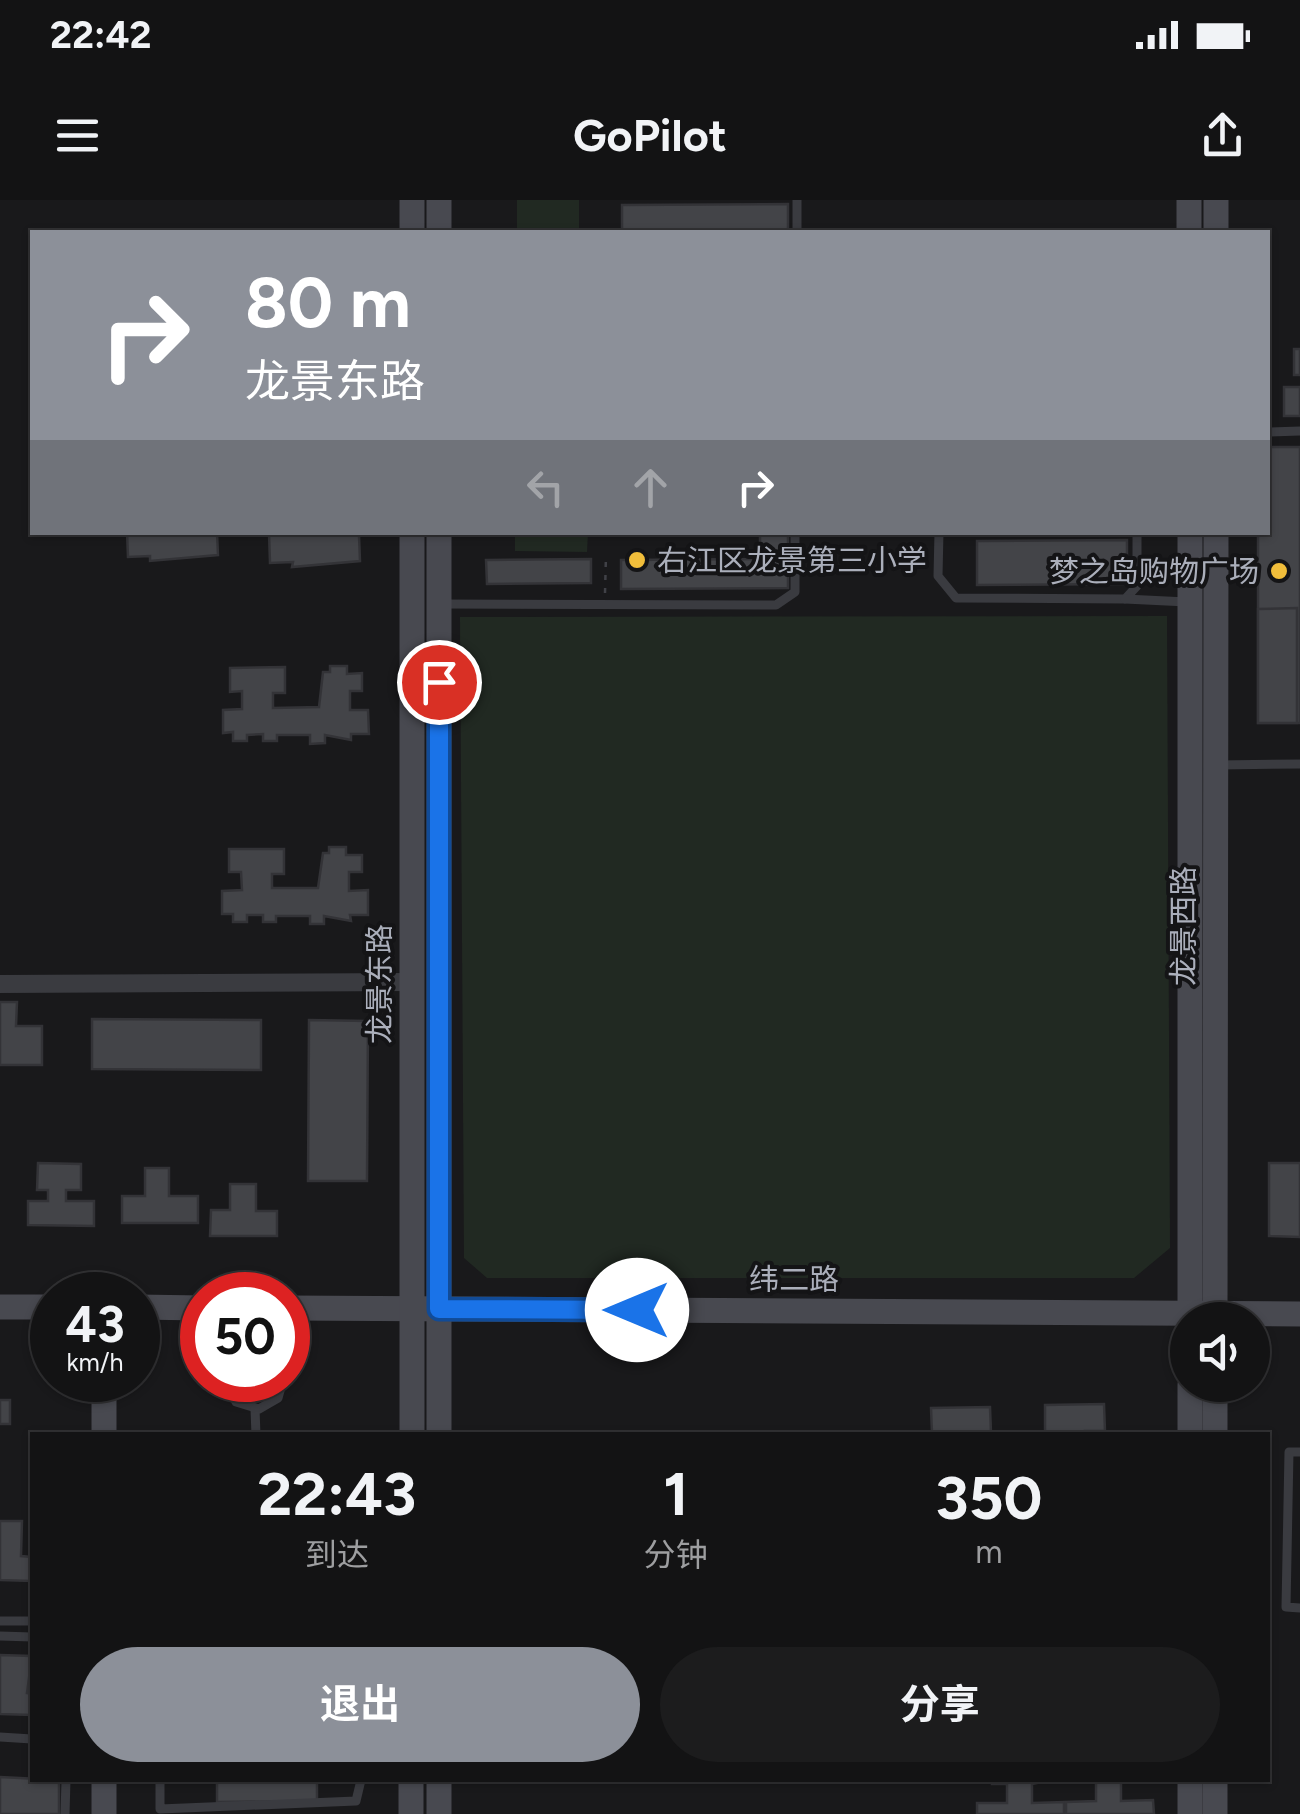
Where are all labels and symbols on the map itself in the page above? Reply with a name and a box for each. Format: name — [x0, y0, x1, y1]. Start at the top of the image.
place label: 右江区龙景第三小学 — [657, 542, 927, 579]
marker: 右江区龙景第三小学 — [626, 549, 648, 571]
place label: 梦之岛购物广场 — [1049, 553, 1259, 590]
marker: 梦之岛购物广场 — [1268, 560, 1290, 582]
pin — [397, 640, 482, 725]
street label: 龙景西路 — [1165, 866, 1202, 986]
street label: 龙景东路 — [361, 924, 398, 1044]
position arrow — [585, 1258, 689, 1362]
street label: 纬二路 — [749, 1261, 839, 1298]
speed limit sign: 50 — [180, 1272, 310, 1402]

